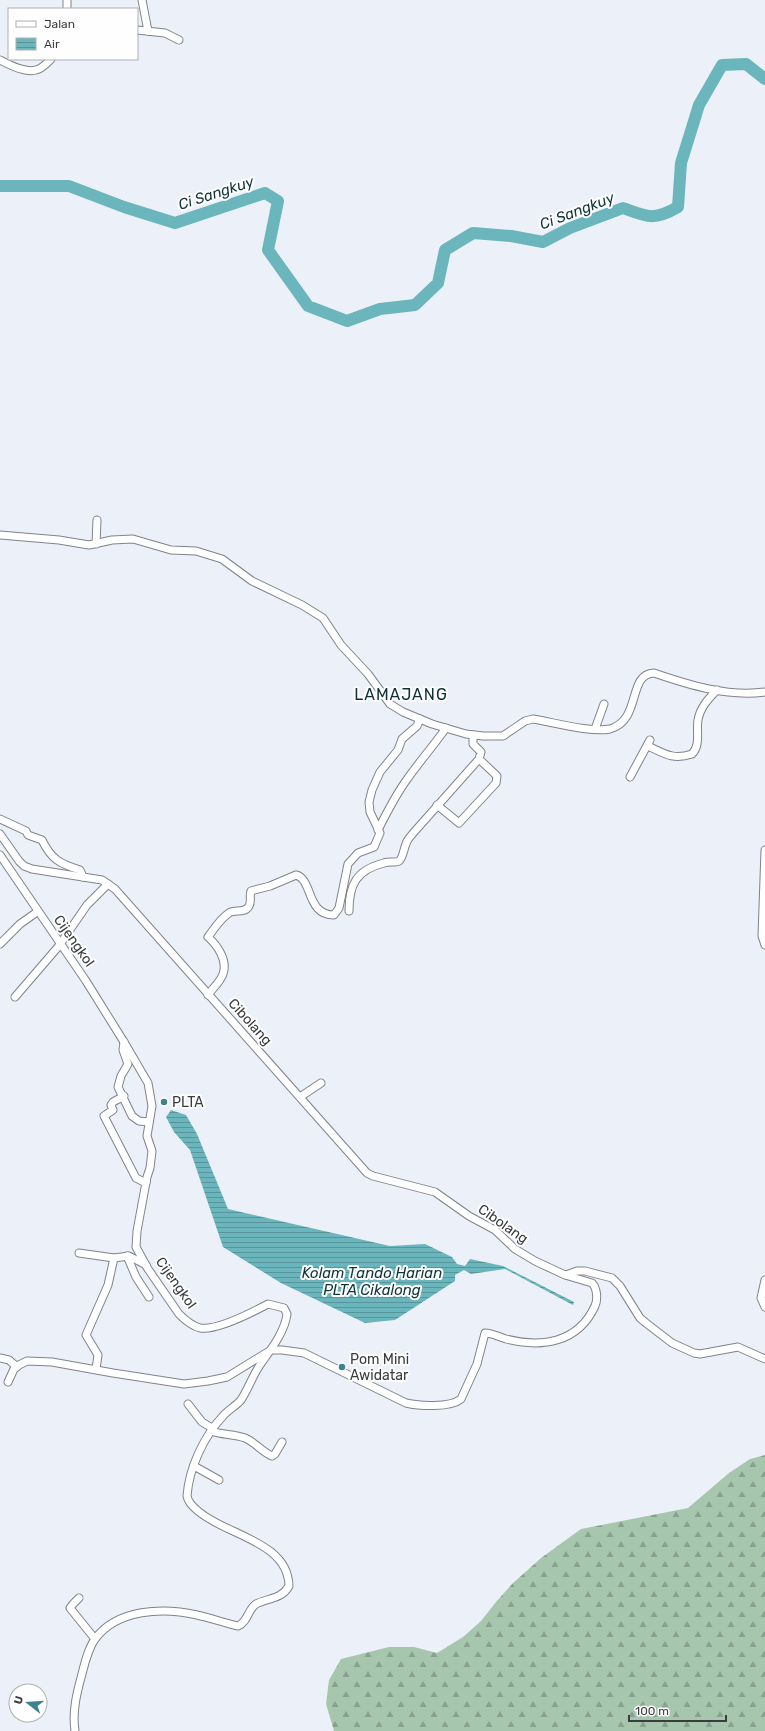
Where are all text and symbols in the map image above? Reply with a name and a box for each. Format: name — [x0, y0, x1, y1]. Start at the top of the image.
legend — [8, 8, 138, 60]
text: Jalan — [44, 17, 75, 31]
text: Air — [44, 37, 60, 51]
water label: Ci Sangkuy — [176, 172, 257, 214]
water label: Ci Sangkuy — [537, 188, 618, 233]
district label: LAMAJANG — [354, 685, 448, 704]
street label: Cijengkol — [50, 912, 98, 970]
street label: Cibolang — [225, 995, 275, 1049]
place label: PLTA — [172, 1094, 204, 1111]
marker: PLTA — [159, 1097, 169, 1107]
street label: Cibolang — [475, 1201, 531, 1247]
street label: Cijengkol — [152, 1254, 200, 1312]
water label: Kolam Tando Harian PLTA Cikalong — [302, 1264, 442, 1299]
place label: Pom Mini Awidatar — [350, 1351, 409, 1384]
marker: Pom Mini Awidatar — [337, 1362, 347, 1372]
north arrow — [8, 1683, 48, 1723]
text: U — [12, 1694, 26, 1706]
scale bar — [629, 1697, 726, 1723]
text: 100 m — [635, 1704, 669, 1718]

